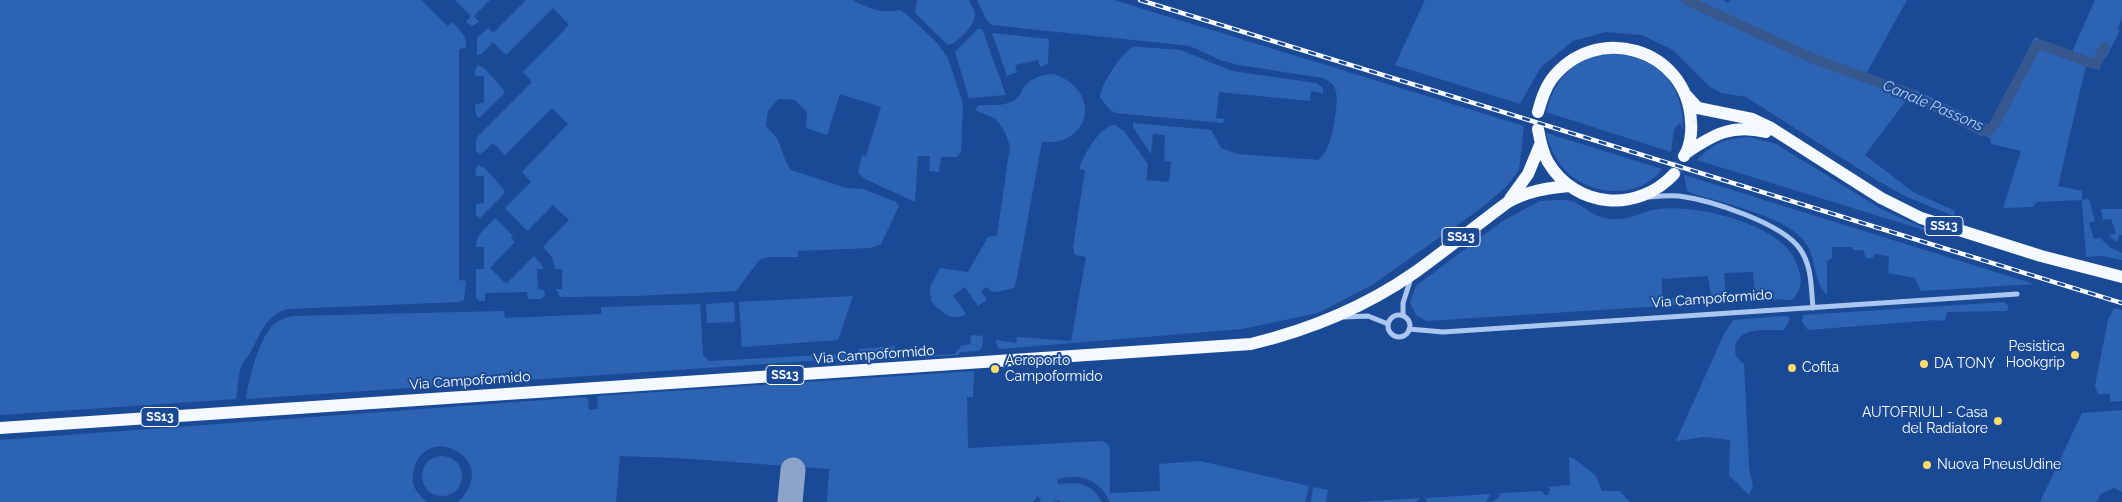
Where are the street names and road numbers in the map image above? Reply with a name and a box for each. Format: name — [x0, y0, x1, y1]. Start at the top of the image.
road number: SS13 — [1925, 217, 1963, 236]
road number: SS13 — [1442, 228, 1480, 246]
street label: Via Campoformido — [1651, 286, 1773, 312]
street label: Via Campoformido — [813, 342, 935, 368]
road number: SS13 — [766, 366, 804, 384]
street label: Via Campoformido — [409, 368, 531, 394]
road number: SS13 — [141, 408, 179, 427]

